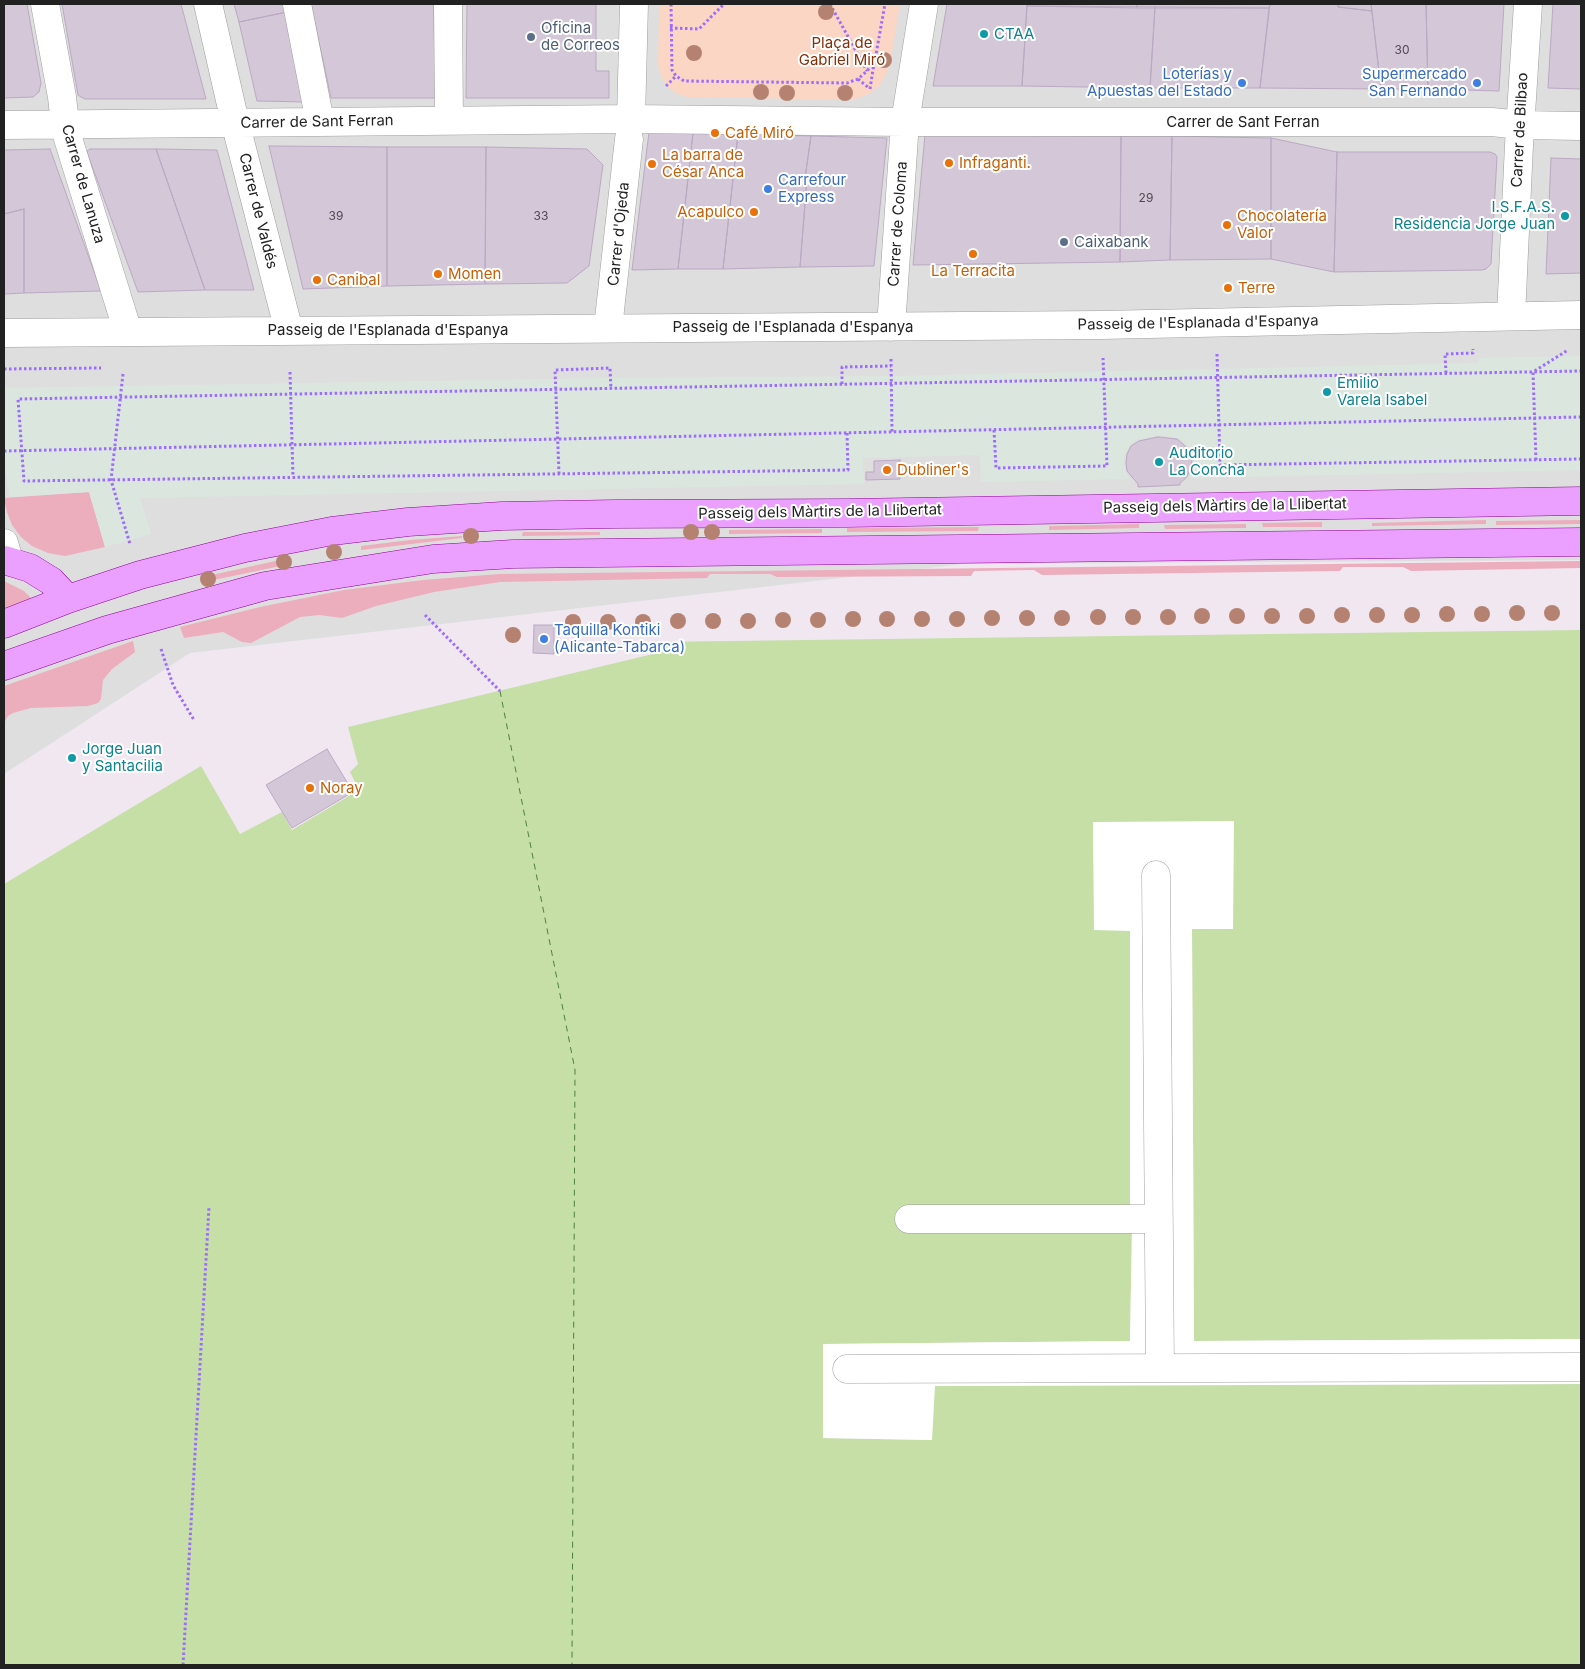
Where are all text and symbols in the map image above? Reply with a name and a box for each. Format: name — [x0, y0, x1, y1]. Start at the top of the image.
place label: Oficina de Correos — [541, 19, 620, 54]
place label: CTAA — [994, 25, 1034, 43]
marker: CTAA — [978, 28, 990, 40]
marker: Oficina de Correos — [525, 31, 537, 43]
park label: Plaça de Gabriel Miró — [799, 34, 885, 69]
house number: 30 — [1395, 43, 1409, 57]
place label: Loterías y Apuestas del Estado — [1087, 65, 1232, 100]
place label: Supermercado San Fernando — [1362, 65, 1467, 100]
street label: Carrer de Bilbao — [1508, 72, 1532, 188]
marker: Loterías y Apuestas del Estado — [1236, 77, 1248, 89]
marker: Supermercado San Fernando — [1471, 77, 1483, 89]
street label: Carrer de Sant Ferran — [240, 112, 394, 132]
street label: Carrer de Sant Ferran — [1166, 113, 1320, 131]
street label: Carrer de Lanuza — [57, 123, 109, 245]
place label: Café Miró — [725, 124, 794, 142]
marker: Café Miró — [709, 127, 721, 139]
place label: La barra de César Anca — [662, 146, 744, 181]
street label: Carrer de Valdés — [235, 151, 281, 271]
place label: Infraganti. — [959, 154, 1031, 172]
marker: Infraganti. — [943, 157, 955, 169]
marker: La barra de César Anca — [646, 158, 658, 170]
street label: Carrer de Coloma — [885, 161, 911, 287]
place label: Carrefour Express — [778, 171, 846, 206]
street label: Carrer d'Ojeda — [605, 181, 633, 287]
marker: Carrefour Express — [762, 183, 774, 195]
house number: 29 — [1139, 191, 1153, 205]
place label: I.S.F.A.S. Residencia Jorge Juan — [1394, 198, 1555, 233]
place label: Acapulco — [677, 203, 744, 221]
marker: Acapulco — [748, 206, 760, 218]
place label: Chocolatería Valor — [1237, 207, 1327, 242]
house number: 39 — [329, 209, 343, 223]
house number: 33 — [534, 209, 548, 223]
marker: I.S.F.A.S. Residencia Jorge Juan — [1559, 210, 1571, 222]
marker: Chocolatería Valor — [1221, 219, 1233, 231]
place label: Caixabank — [1074, 233, 1148, 251]
marker: Caixabank — [1058, 236, 1070, 248]
marker: La Terracita — [967, 248, 979, 260]
place label: La Terracita — [931, 262, 1015, 280]
place label: Momen — [448, 265, 501, 283]
marker: Momen — [432, 268, 444, 280]
place label: Canibal — [327, 271, 380, 289]
marker: Canibal — [311, 274, 323, 286]
place label: Terre — [1238, 279, 1275, 297]
marker: Terre — [1222, 282, 1234, 294]
street label: Passeig de l'Esplanada d'Espanya — [1077, 312, 1319, 334]
street label: Passeig de l'Esplanada d'Espanya — [673, 318, 913, 336]
street label: Passeig de l'Esplanada d'Espanya — [268, 321, 508, 339]
place label: Emilio Varela Isabel — [1337, 374, 1427, 409]
marker: Emilio Varela Isabel — [1321, 386, 1333, 398]
place label: Auditorio La Concha — [1169, 444, 1245, 479]
marker: Auditorio La Concha — [1153, 456, 1165, 468]
place label: Dubliner's — [897, 461, 969, 479]
marker: Dubliner's — [881, 464, 893, 476]
street label: Passeig dels Màrtirs de la Llibertat — [1103, 495, 1347, 517]
street label: Passeig dels Màrtirs de la Llibertat — [698, 501, 942, 523]
place label: Taquilla Kontiki (Alicante-Tabarca) — [554, 621, 685, 656]
marker: Taquilla Kontiki (Alicante-Tabarca) — [538, 633, 550, 645]
place label: Jorge Juan y Santacilia — [82, 740, 163, 775]
marker: Jorge Juan y Santacilia — [66, 752, 78, 764]
place label: Noray — [320, 779, 363, 797]
marker: Noray — [304, 782, 316, 794]

